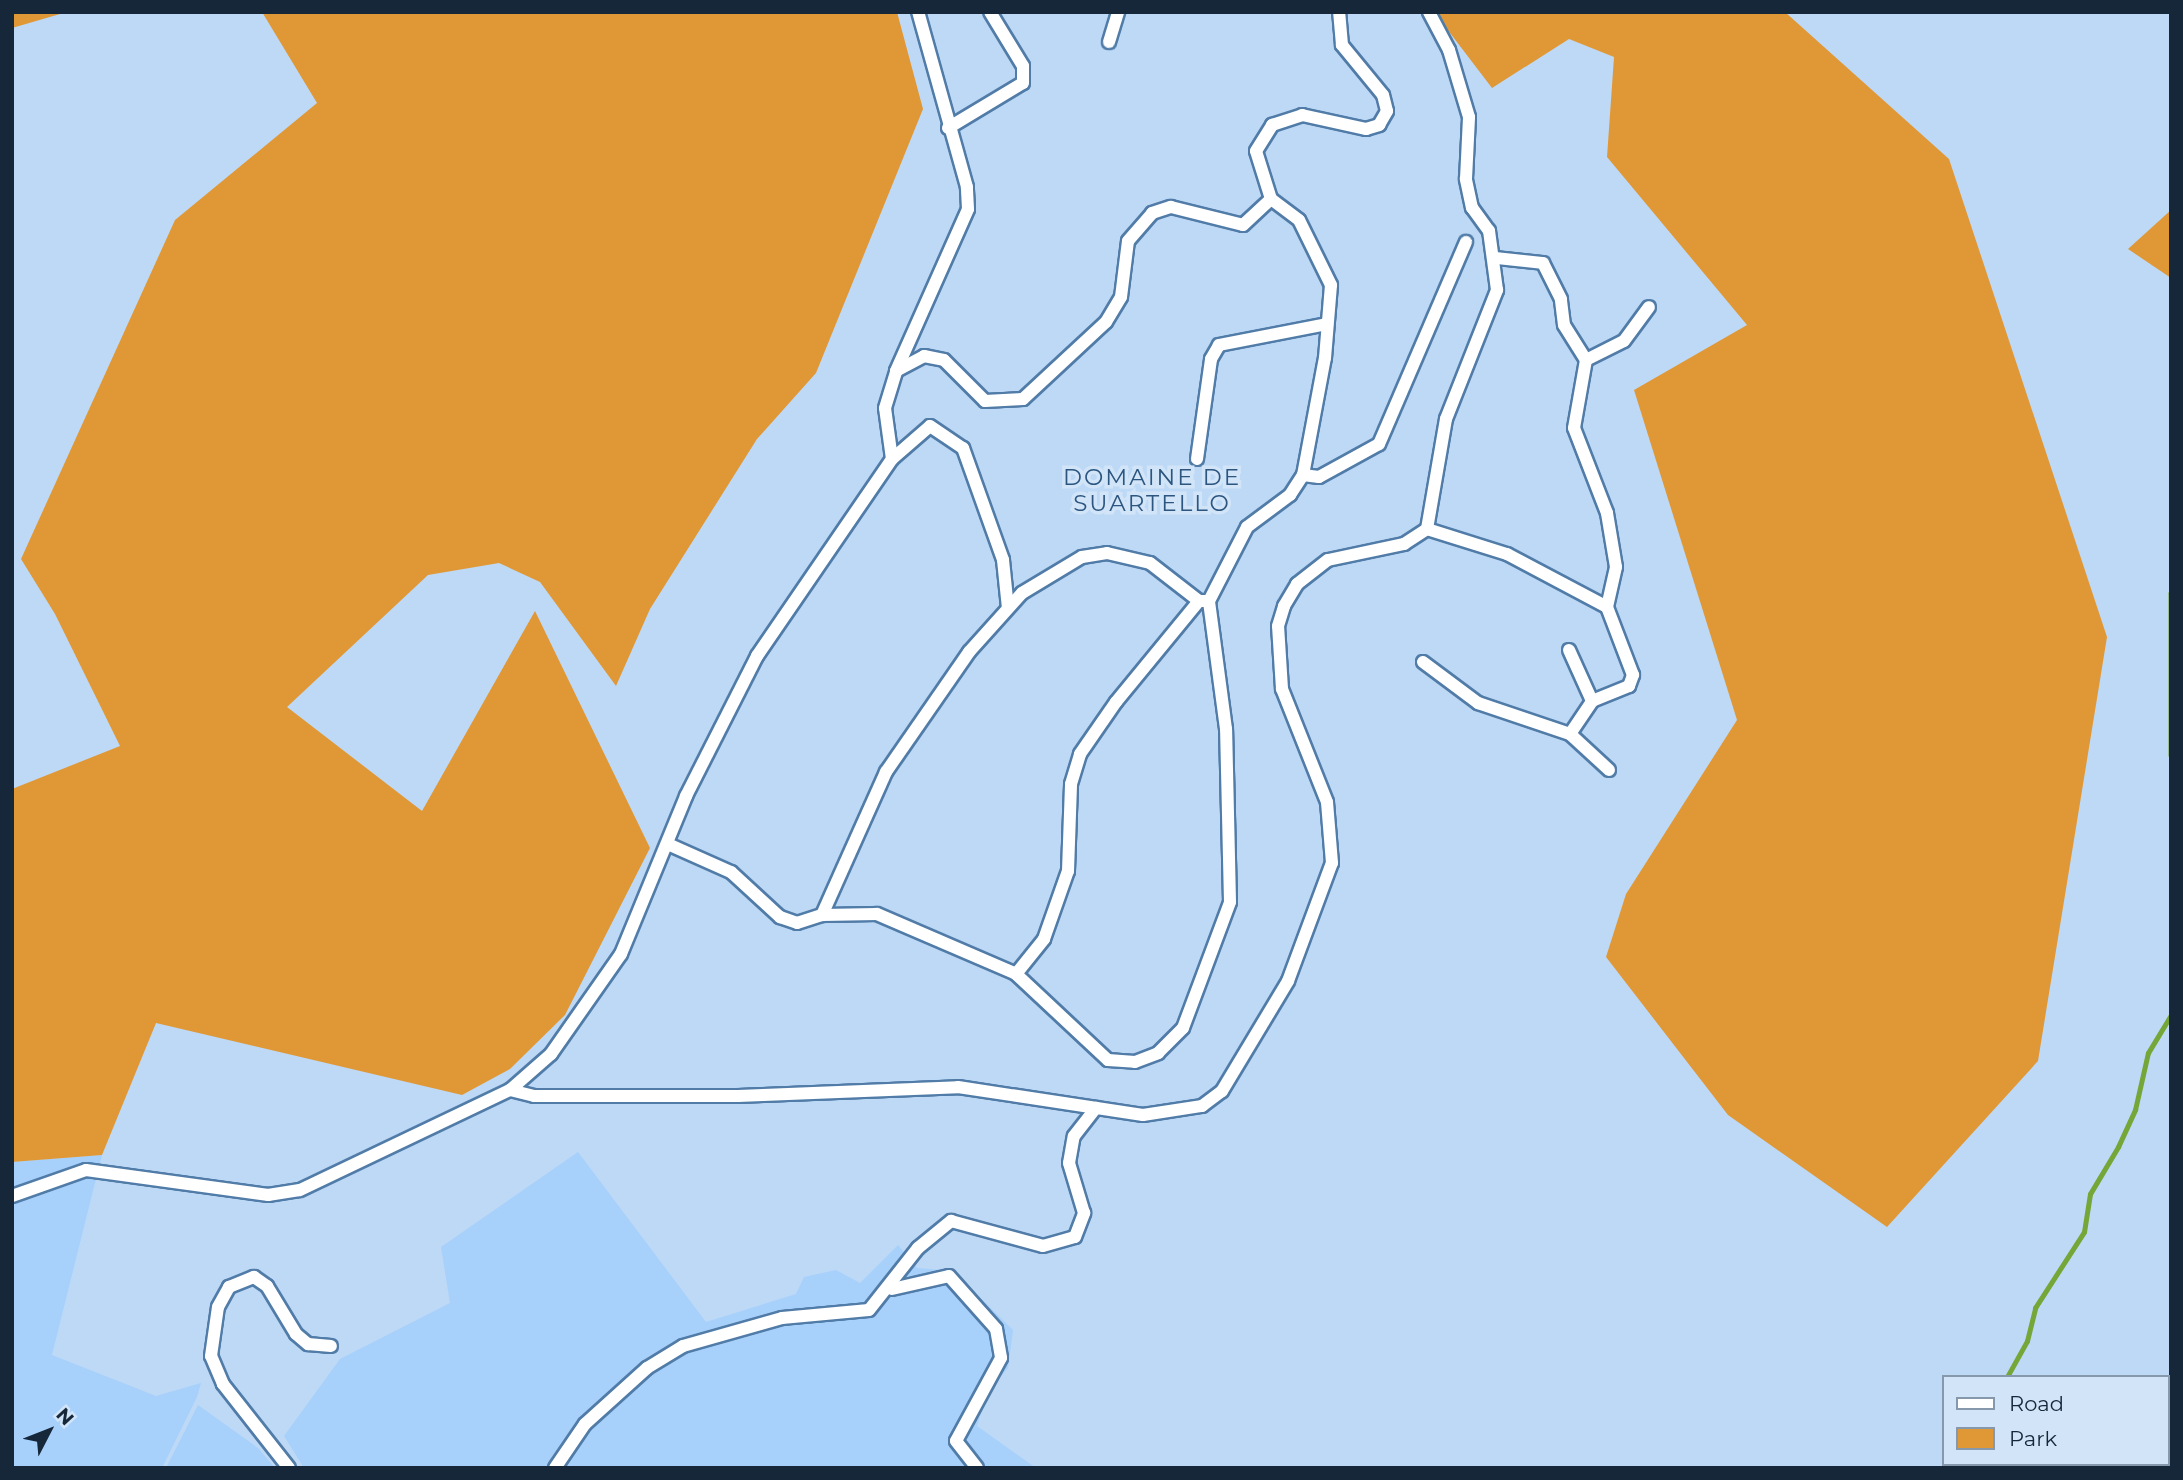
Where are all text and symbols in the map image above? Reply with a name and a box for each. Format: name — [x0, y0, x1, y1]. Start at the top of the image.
district label: DOMAINE DE SUARTELLO — [1064, 463, 1240, 517]
legend — [1941, 1375, 2169, 1466]
text: Road — [2009, 1391, 2064, 1416]
north arrow — [14, 1396, 84, 1466]
text: N — [51, 1403, 79, 1430]
text: Park — [2009, 1426, 2057, 1451]

